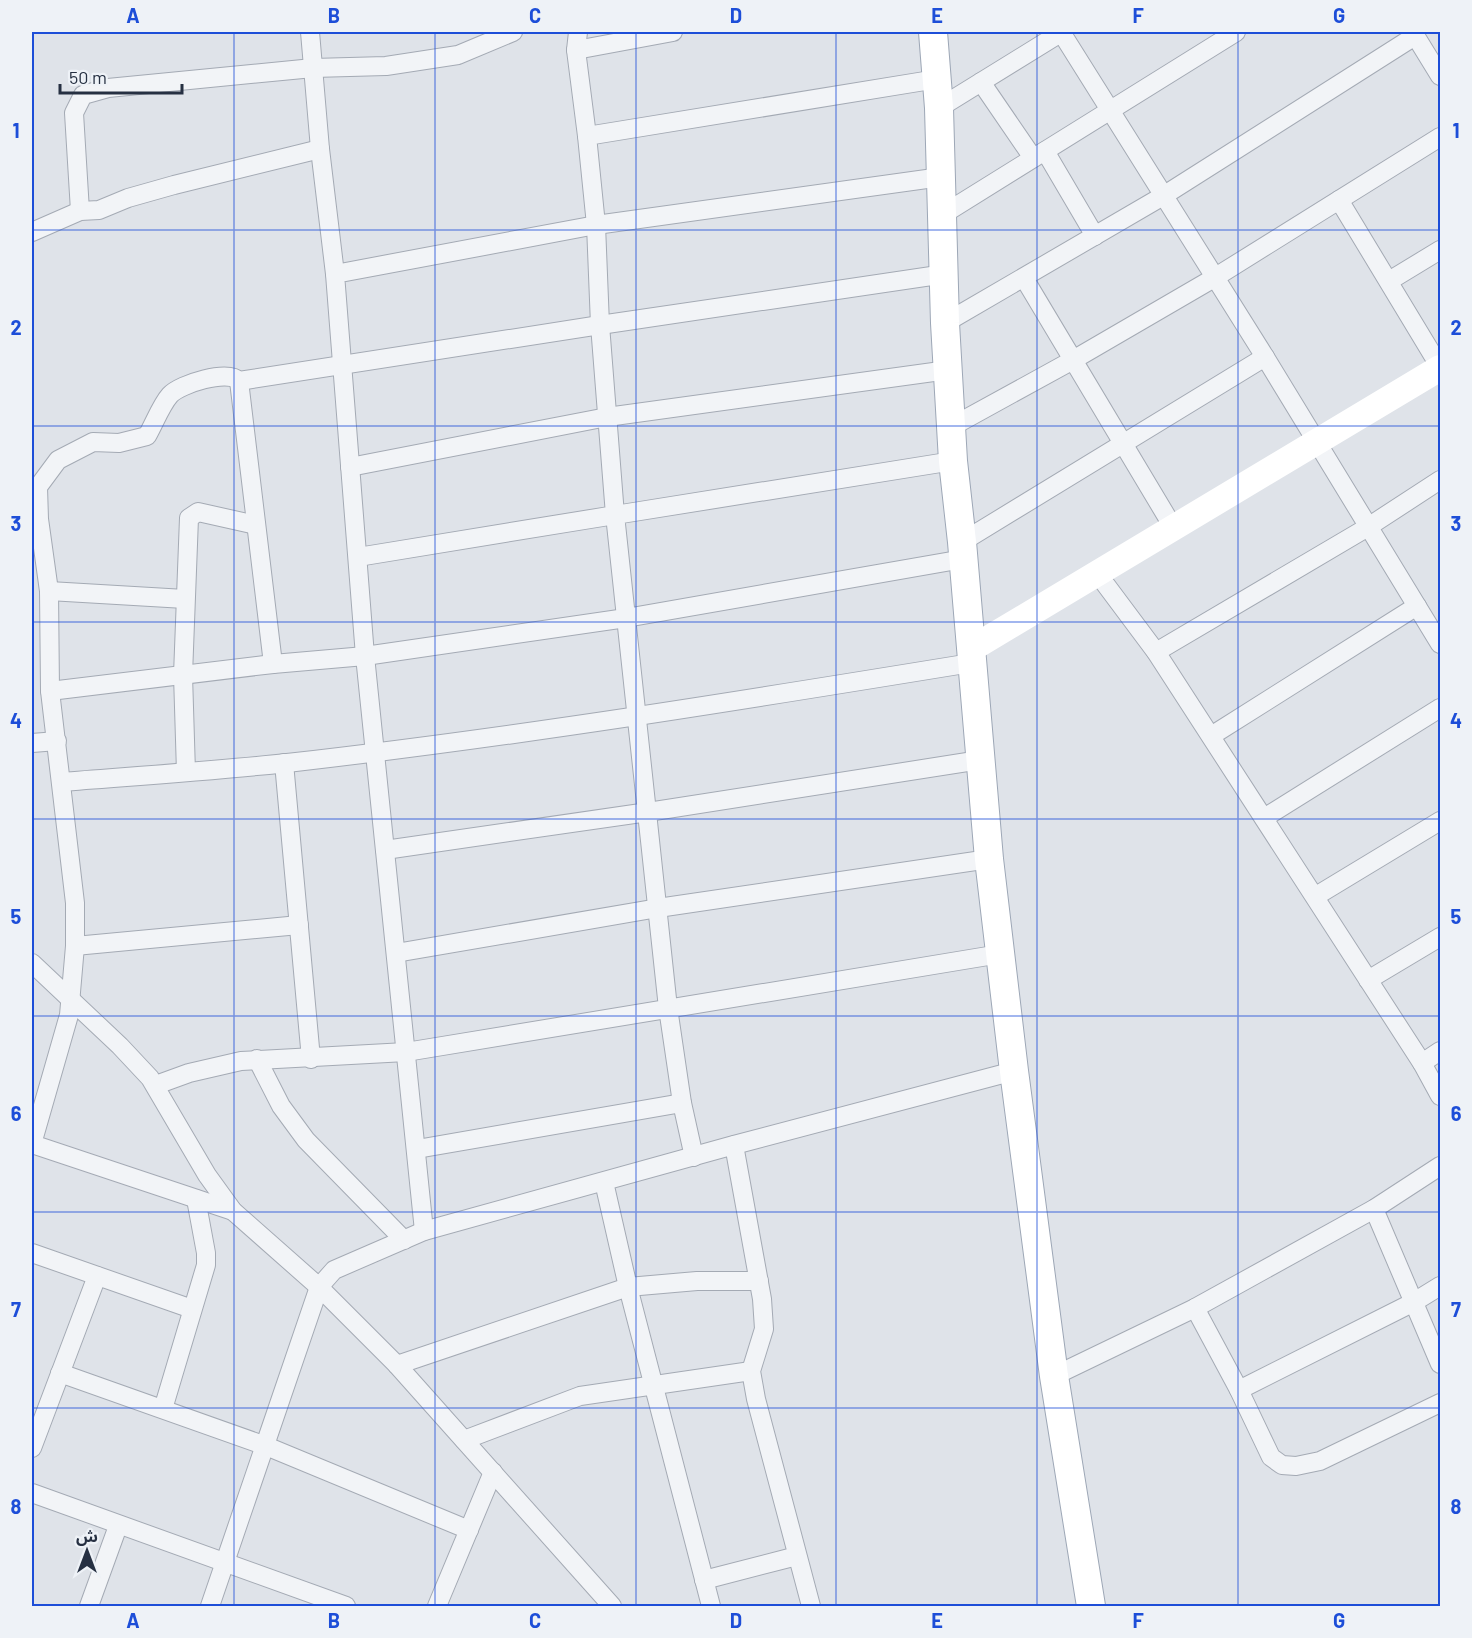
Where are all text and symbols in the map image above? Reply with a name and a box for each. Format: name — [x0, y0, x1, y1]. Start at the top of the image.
text: A — [126, 3, 140, 27]
text: B — [328, 3, 340, 27]
text: C — [529, 3, 541, 27]
text: D — [730, 3, 742, 27]
text: E — [931, 3, 943, 27]
text: F — [1132, 3, 1144, 27]
text: G — [1333, 3, 1345, 27]
scale bar — [60, 57, 182, 95]
text: 50 m — [69, 66, 107, 88]
text: 1 — [12, 118, 20, 142]
text: 1 — [1452, 118, 1460, 142]
text: 2 — [10, 315, 22, 339]
text: 2 — [1450, 315, 1462, 339]
text: 3 — [11, 511, 21, 535]
text: 3 — [1451, 511, 1461, 535]
text: 4 — [10, 708, 22, 732]
text: 4 — [1450, 708, 1462, 732]
text: 5 — [11, 904, 22, 928]
text: 5 — [1451, 904, 1462, 928]
text: 6 — [11, 1101, 22, 1125]
text: 6 — [1451, 1101, 1462, 1125]
text: 7 — [11, 1297, 21, 1321]
text: 7 — [1451, 1297, 1461, 1321]
text: 8 — [11, 1494, 22, 1518]
text: 8 — [1451, 1494, 1462, 1518]
north arrow — [57, 1521, 117, 1581]
text: ش — [76, 1526, 98, 1546]
text: A — [126, 1608, 140, 1632]
text: B — [328, 1608, 340, 1632]
text: C — [529, 1608, 541, 1632]
text: D — [730, 1608, 742, 1632]
text: E — [931, 1608, 943, 1632]
text: F — [1132, 1608, 1144, 1632]
text: G — [1333, 1608, 1345, 1632]

